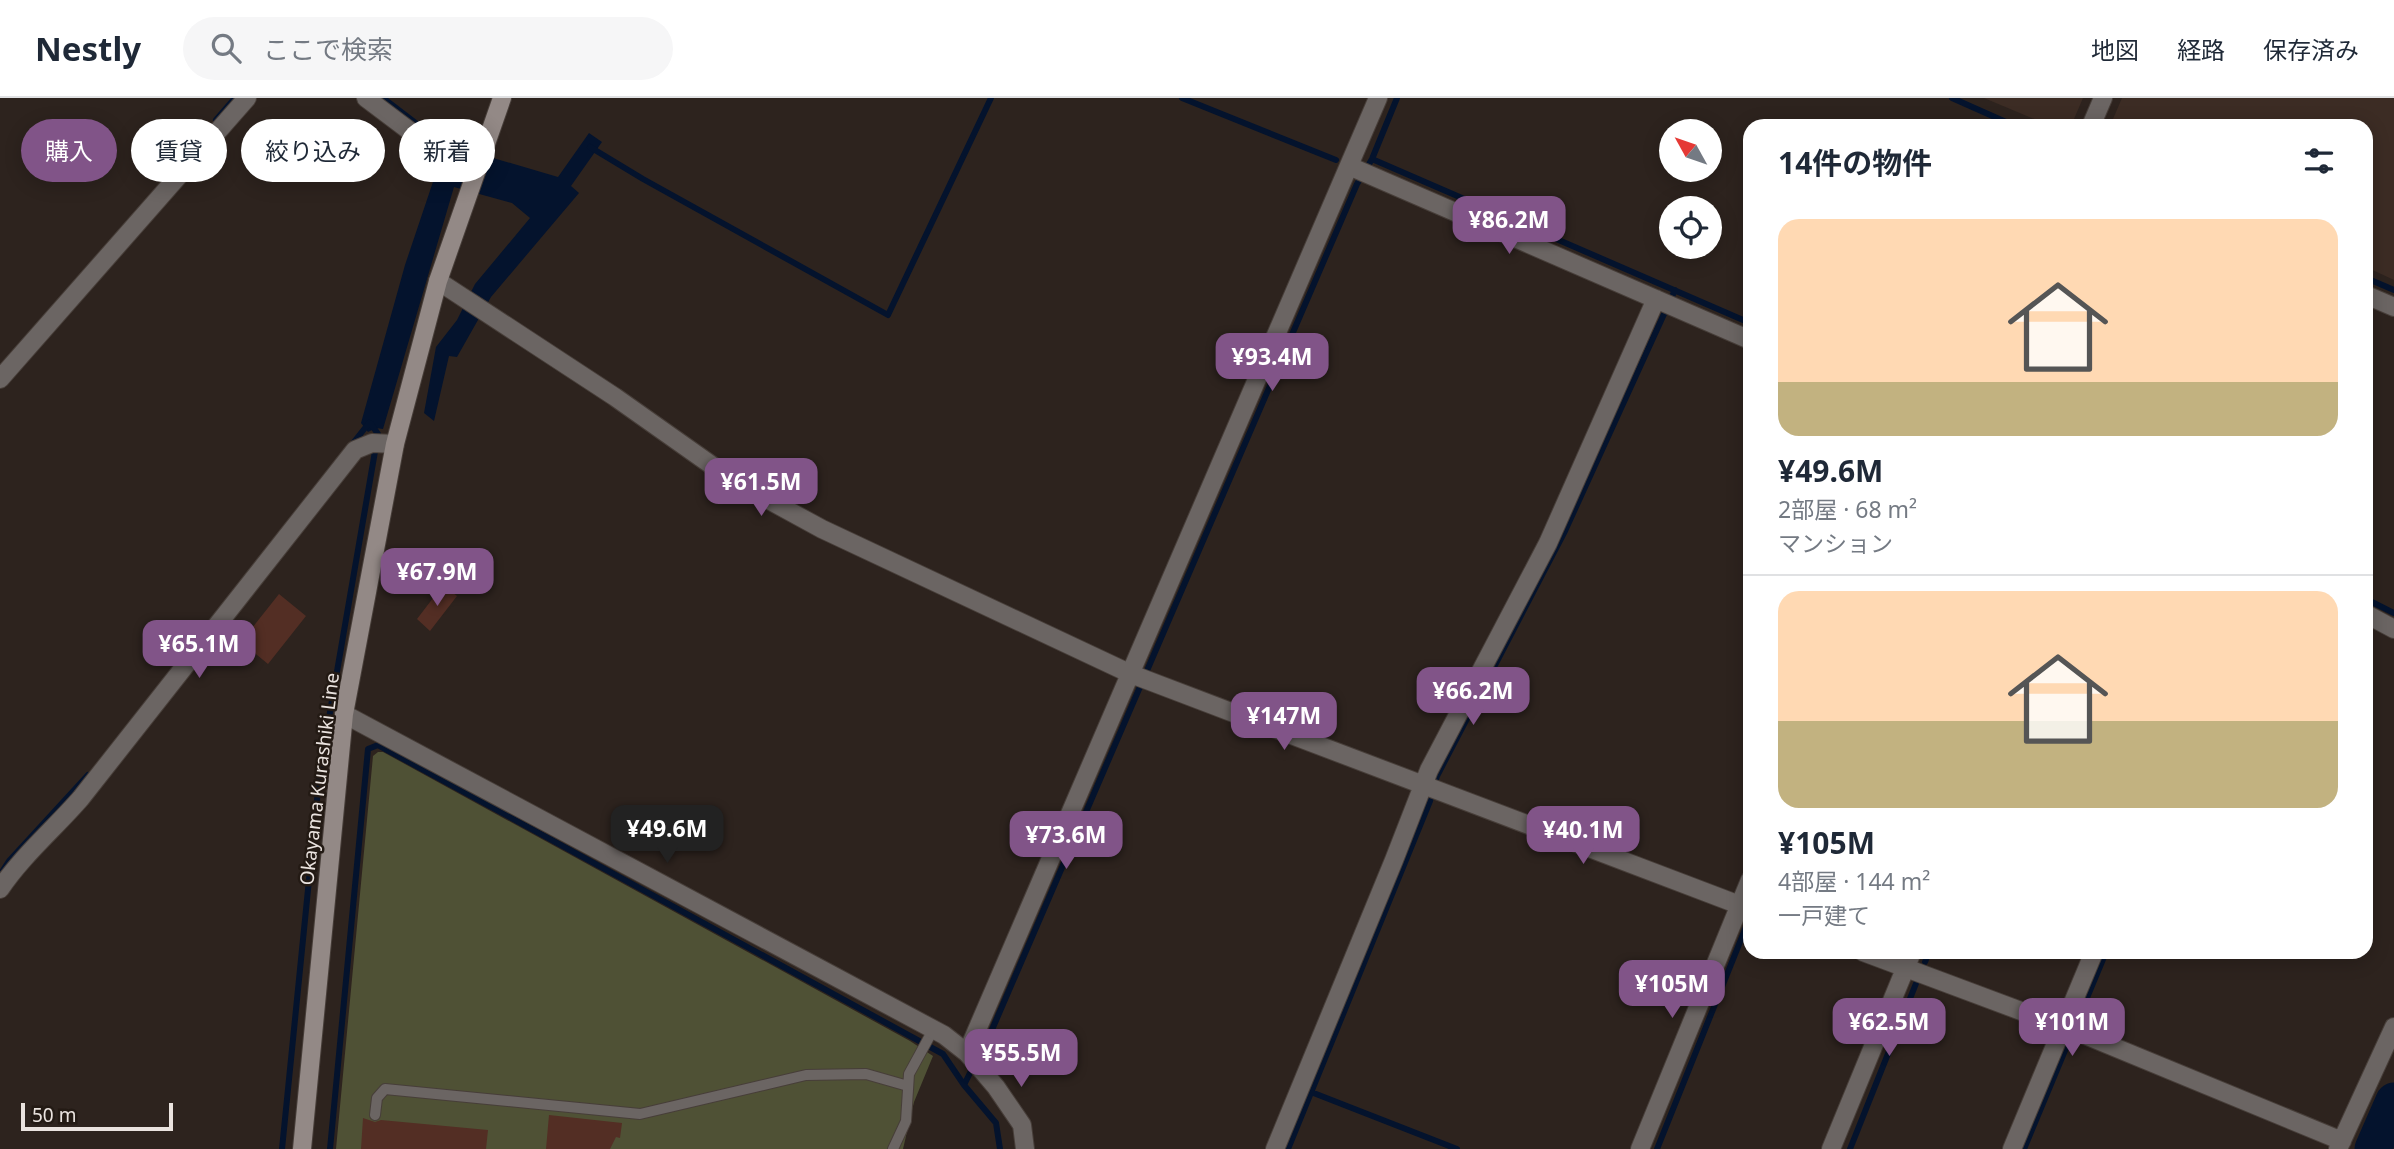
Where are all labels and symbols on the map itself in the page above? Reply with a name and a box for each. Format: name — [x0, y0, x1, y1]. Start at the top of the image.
north arrow — [1659, 119, 1722, 182]
pin: ¥86.2M — [1452, 197, 1566, 256]
pin: ¥93.4M — [1215, 334, 1329, 393]
pin: ¥61.5M — [704, 458, 818, 518]
pin: ¥67.9M — [380, 548, 494, 608]
pin: ¥65.1M — [142, 620, 256, 680]
pin: ¥66.2M — [1416, 668, 1530, 727]
street label: Okayama Kurashiki Line — [293, 671, 345, 887]
pin: ¥147M — [1235, 692, 1333, 752]
pin: ¥49.6M — [610, 806, 724, 865]
pin: ¥40.1M — [1526, 806, 1640, 866]
pin: ¥73.6M — [1009, 812, 1123, 871]
pin: ¥105M — [1623, 960, 1721, 1020]
pin: ¥62.5M — [1832, 998, 1946, 1058]
pin: ¥101M — [2023, 998, 2121, 1058]
pin: ¥55.5M — [964, 1030, 1078, 1089]
scale bar — [21, 1100, 173, 1132]

